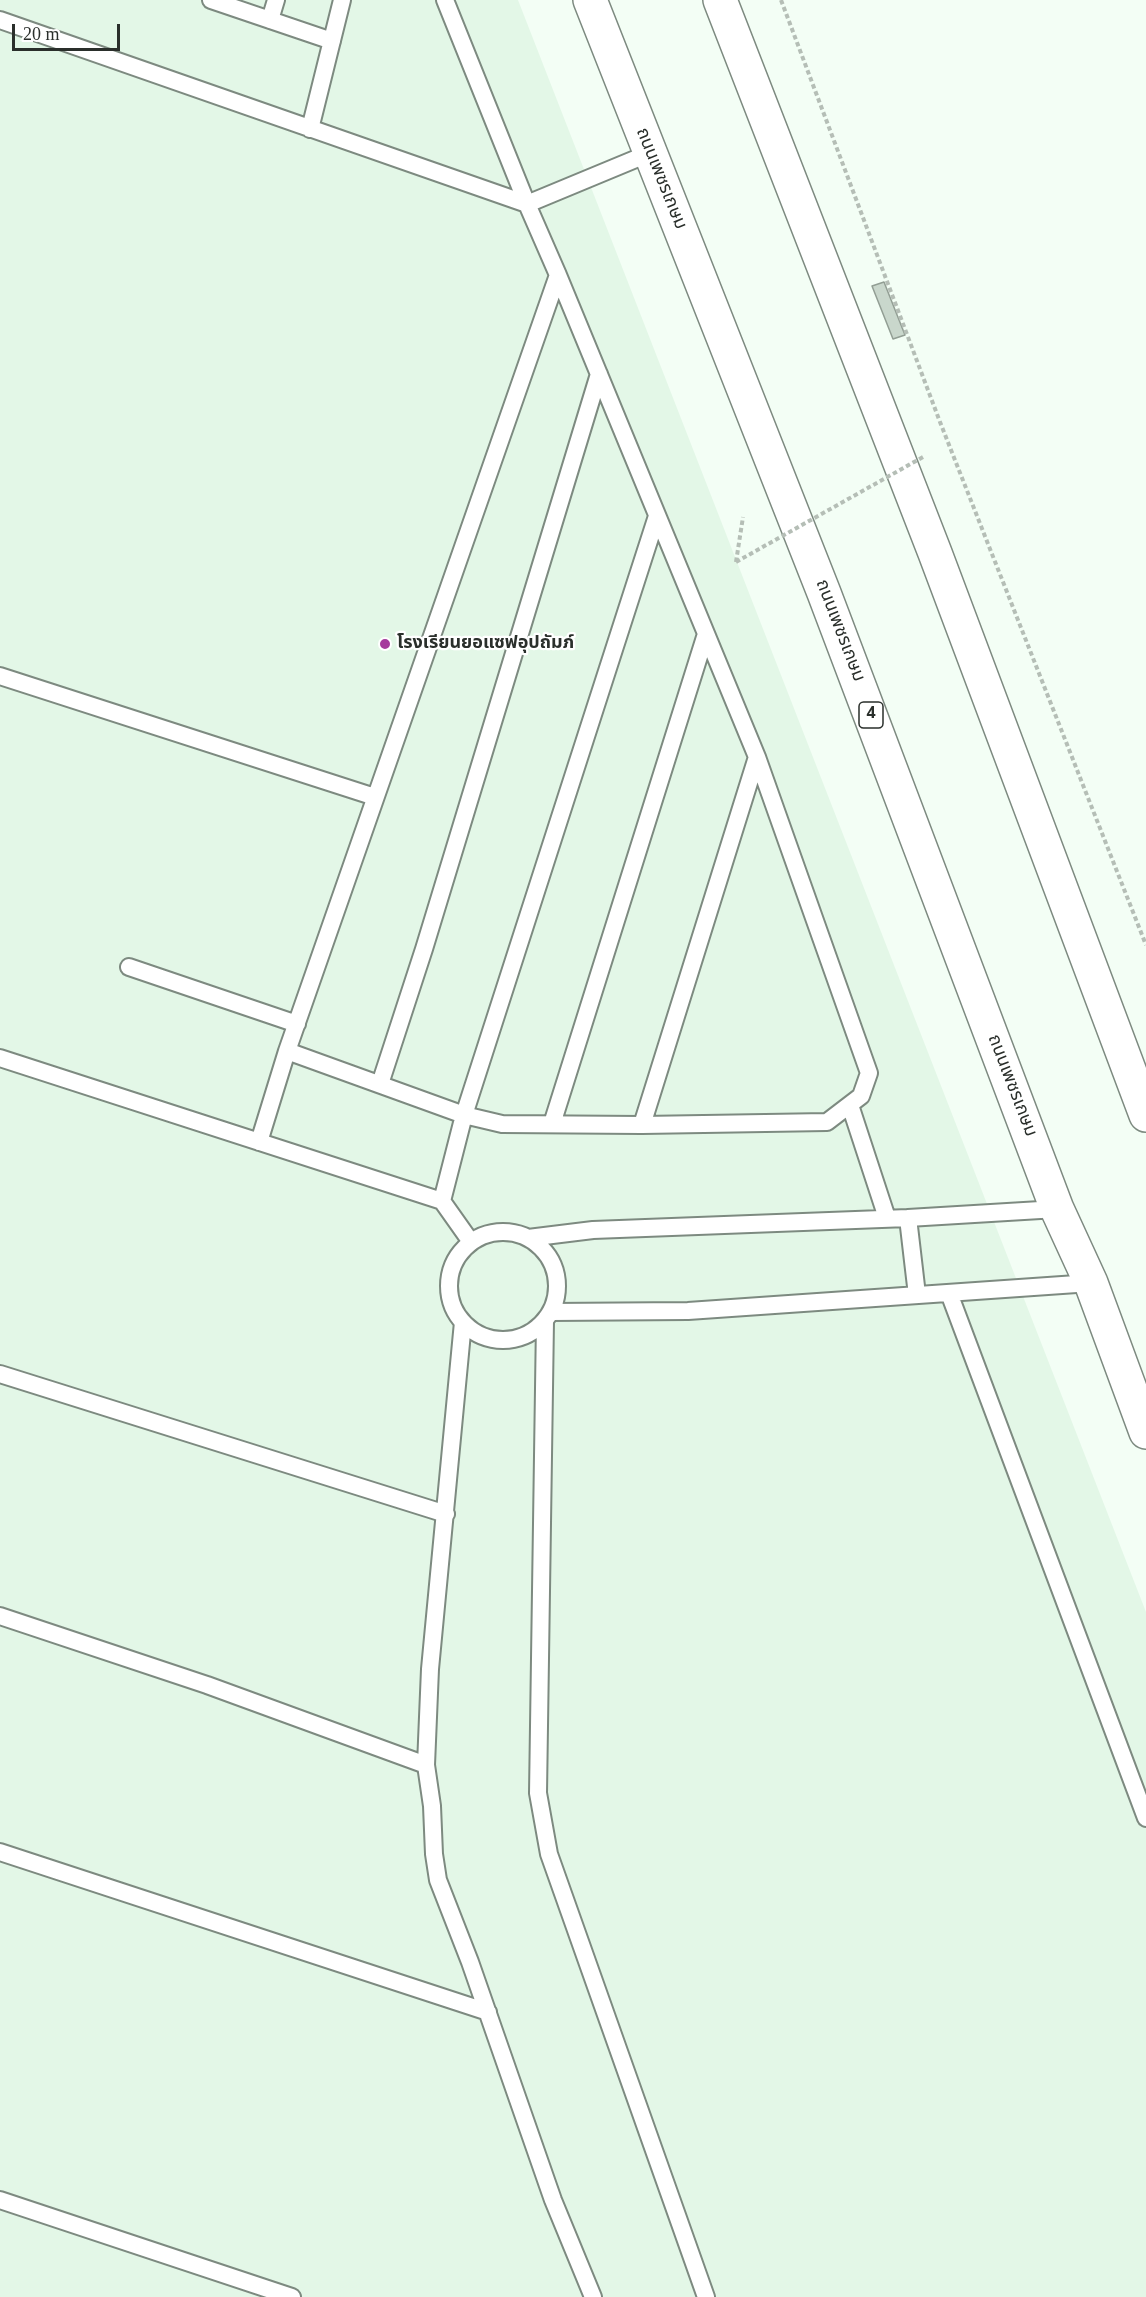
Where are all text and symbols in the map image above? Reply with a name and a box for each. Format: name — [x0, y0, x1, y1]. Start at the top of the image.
scale bar — [15, 12, 123, 50]
text: 20 m — [23, 24, 60, 44]
street label: ถนนเพชรเกษม — [630, 125, 690, 233]
street label: ถนนเพชรเกษม — [810, 577, 868, 685]
place label: โรงเรียนยอแซฟอุปถัมภ์ — [397, 633, 574, 655]
marker: โรงเรียนยอแซฟอุปถัมภ์ — [378, 637, 392, 651]
road number: 4 — [859, 702, 883, 728]
street label: ถนนเพชรเกษม — [982, 1032, 1040, 1140]

